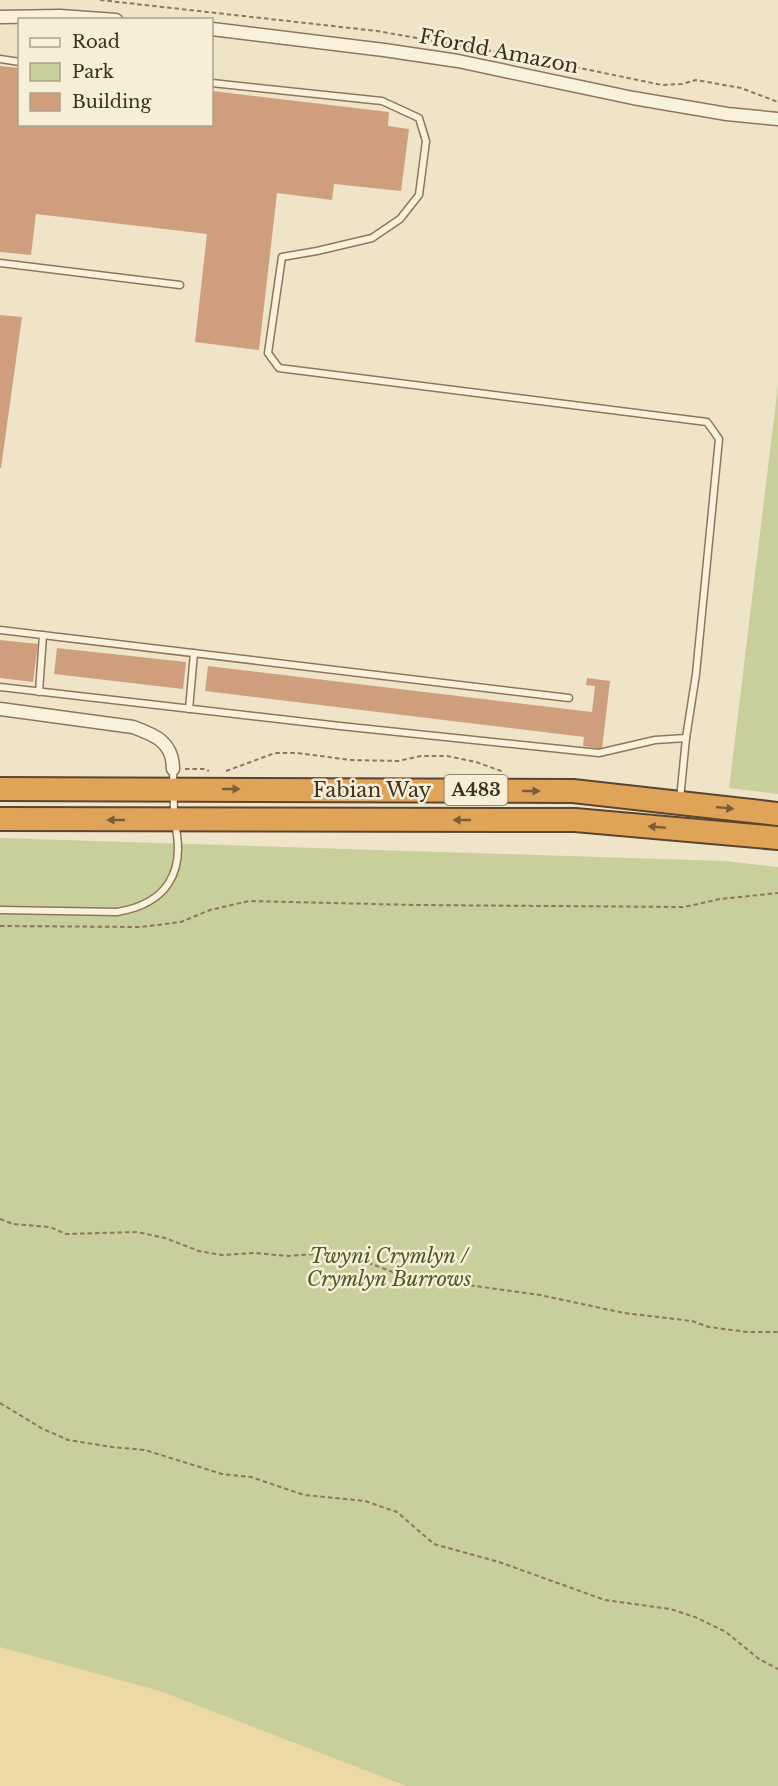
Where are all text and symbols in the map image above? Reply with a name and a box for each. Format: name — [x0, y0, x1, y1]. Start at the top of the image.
legend — [18, 18, 213, 126]
street label: Ffordd Amazon — [417, 24, 581, 78]
text: Road — [72, 31, 120, 53]
text: Park — [72, 61, 114, 83]
text: Building — [72, 91, 151, 113]
road number: A483 — [444, 775, 508, 805]
street label: Fabian Way — [313, 778, 432, 802]
one-way arrow — [222, 784, 241, 794]
one-way arrow — [522, 786, 541, 796]
one-way arrow — [716, 803, 735, 812]
one-way arrow — [106, 815, 125, 825]
one-way arrow — [453, 815, 472, 825]
one-way arrow — [647, 822, 666, 831]
park label: Twyni Crymlyn / Crymlyn Burrows — [307, 1244, 472, 1291]

